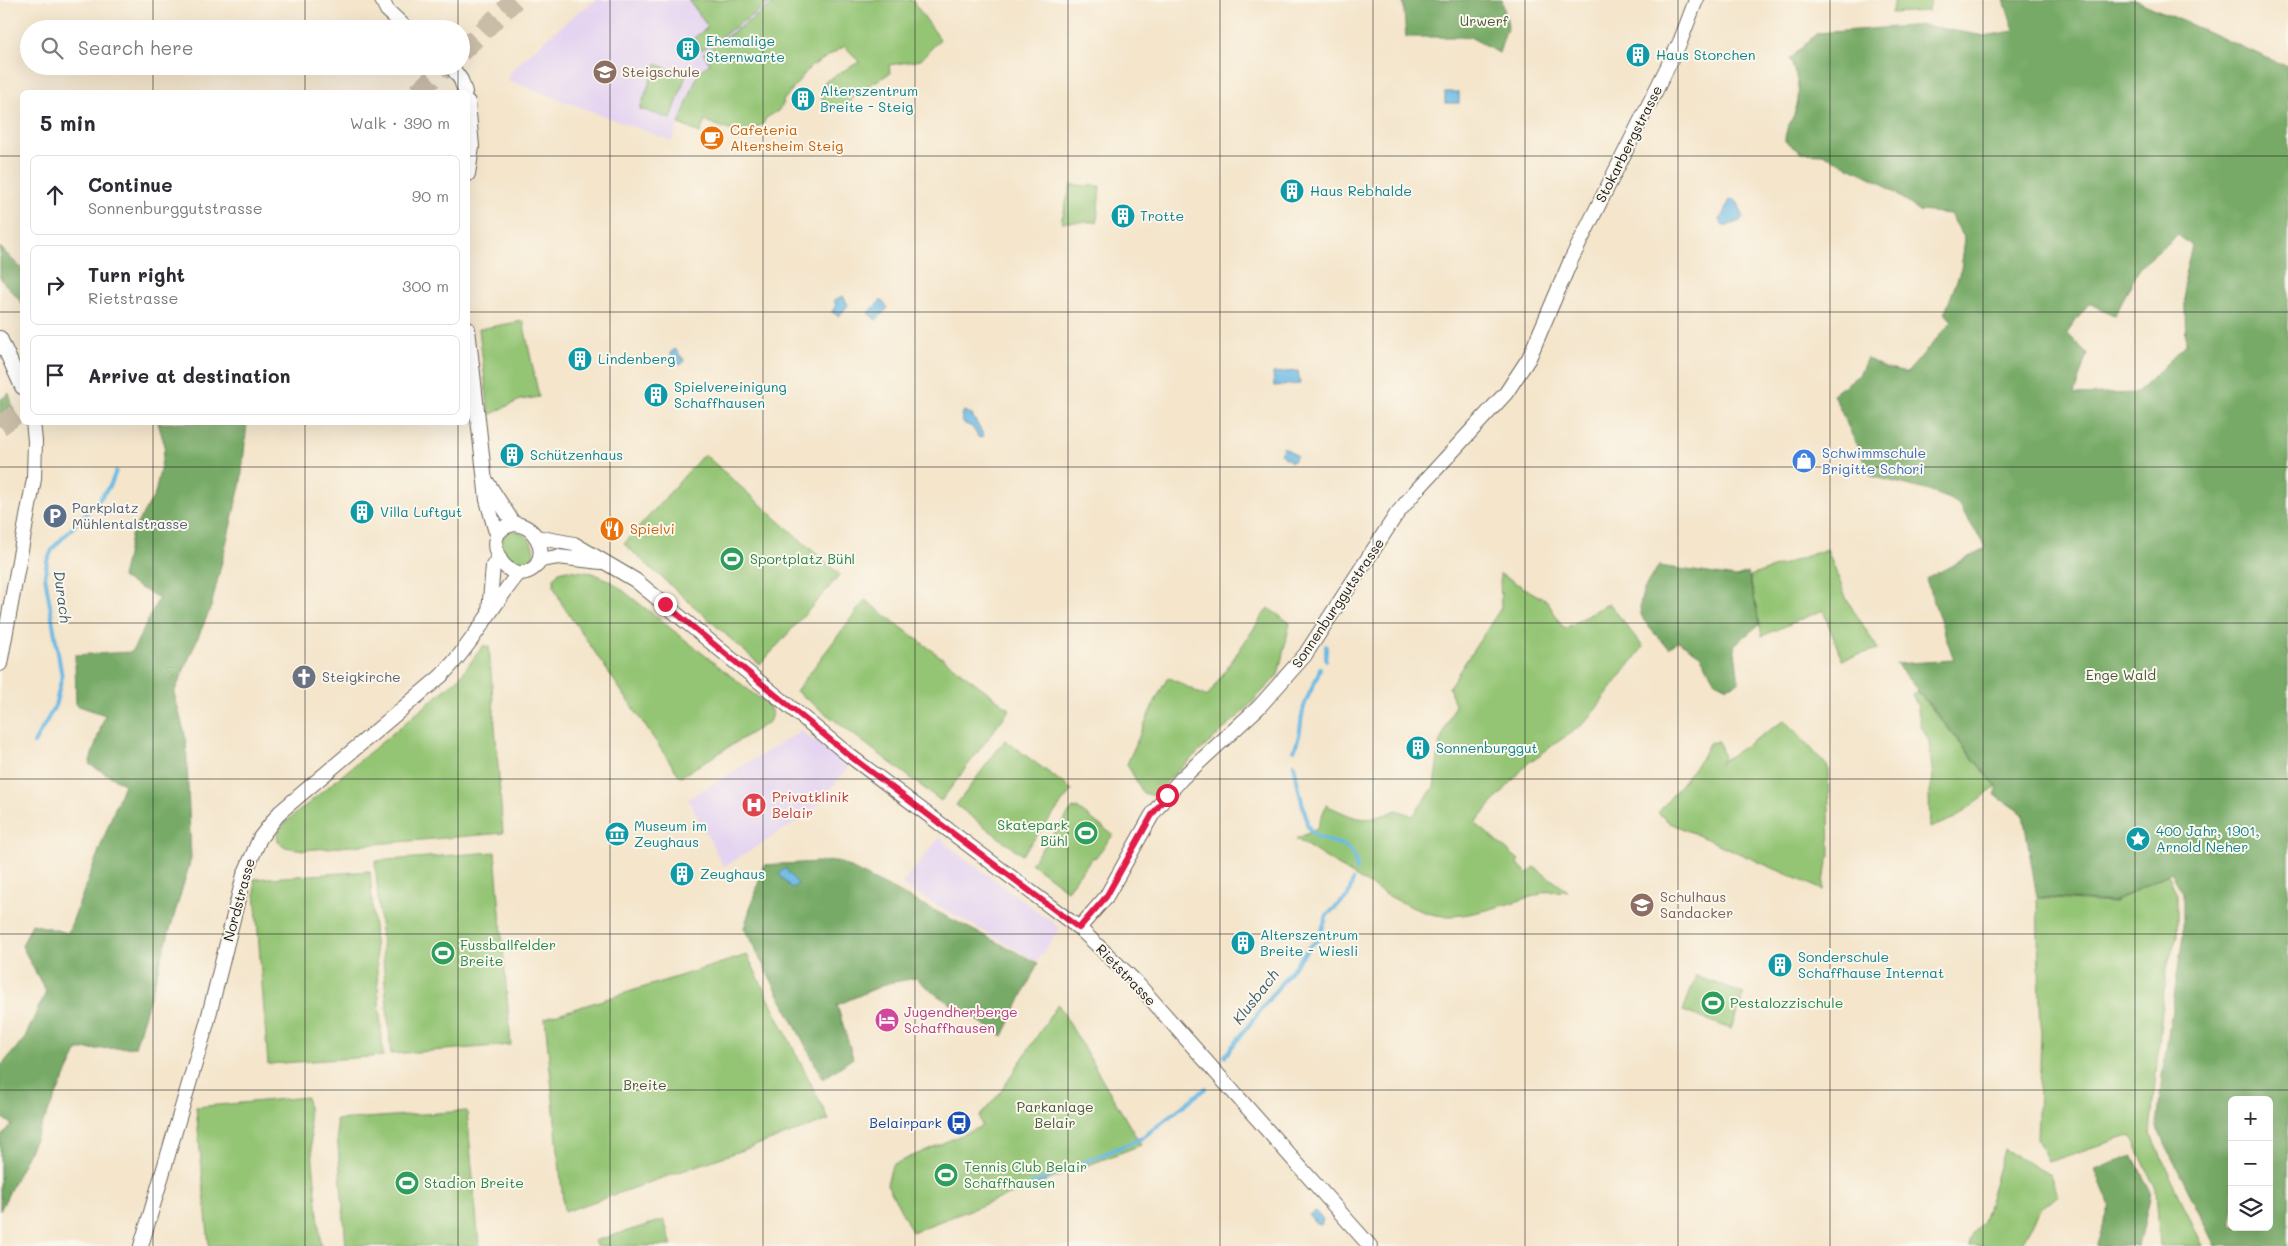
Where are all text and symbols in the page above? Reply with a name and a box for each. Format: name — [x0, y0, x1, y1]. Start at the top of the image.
park label: Urwerf — [1460, 11, 1509, 30]
search box — [20, 20, 470, 75]
place label: Ehemalige Sternwarte — [706, 31, 785, 66]
icon: search — [38, 34, 66, 62]
text: Search here — [78, 35, 194, 60]
building icon: Ehemalige Sternwarte — [675, 36, 701, 62]
building icon: Haus Storchen — [1625, 42, 1651, 68]
place label: Haus Storchen — [1656, 45, 1756, 64]
school or university icon: Steigschule — [592, 59, 618, 85]
place label: Steigschule — [622, 62, 700, 81]
place label: Alterszentrum Breite - Steig — [820, 81, 918, 116]
street label: Stokarbergstrasse — [1591, 82, 1666, 206]
building icon: Alterszentrum Breite - Steig — [790, 86, 816, 112]
text: 5 min — [40, 109, 96, 136]
text: Walk · 390 m — [350, 112, 450, 133]
place label: Cafeteria Altersheim Steig — [730, 120, 843, 155]
cafe icon: Cafeteria Altersheim Steig — [699, 125, 725, 151]
text: Continue — [88, 172, 173, 197]
building icon: Haus Rebhalde — [1279, 178, 1305, 204]
icon: ahead — [41, 181, 69, 209]
place label: Haus Rebhalde — [1310, 181, 1412, 200]
text: 90 m — [412, 185, 449, 206]
text: Sonnenburggutstrasse — [88, 197, 263, 218]
building icon: Trotte — [1110, 203, 1136, 229]
place label: Trotte — [1140, 206, 1184, 225]
text: Turn right — [88, 262, 185, 287]
icon: right — [41, 271, 69, 299]
text: 300 m — [402, 275, 449, 296]
text: Rietstrasse — [88, 287, 178, 308]
building icon: Lindenberg — [567, 346, 593, 372]
place label: Lindenberg — [598, 349, 675, 368]
icon: arrive — [41, 361, 69, 389]
text: Arrive at destination — [88, 363, 291, 388]
place label: Spielvereinigung Schaffhausen — [674, 377, 787, 412]
building icon: Spielvereinigung Schaffhausen — [643, 382, 669, 408]
building icon: Schützenhaus — [499, 442, 525, 468]
place label: Schwimmschule Brigitte Schori — [1822, 443, 1926, 478]
place label: Schützenhaus — [530, 445, 623, 464]
shop icon: Schwimmschule Brigitte Schori — [1791, 448, 1817, 474]
place label: Parkplatz Mühlentalstrasse — [72, 498, 188, 533]
building icon: Villa Luftgut — [349, 499, 375, 525]
place label: Villa Luftgut — [380, 502, 462, 521]
parking icon: Parkplatz Mühlentalstrasse — [42, 503, 68, 529]
restaurant icon: Spielvi — [599, 516, 625, 542]
place label: Spielvi — [630, 519, 675, 538]
street label: Sonnenburggutstrasse — [1287, 534, 1388, 671]
sports icon: Sportplatz Bühl — [719, 546, 745, 572]
place label: Sportplatz Bühl — [750, 549, 855, 568]
water label: Durach — [50, 570, 76, 624]
route end — [654, 593, 677, 616]
church icon: Steigkirche — [291, 664, 317, 690]
park label: Enge Wald — [2086, 665, 2156, 684]
place label: Steigkirche — [322, 667, 401, 686]
building icon: Sonnenburggut — [1405, 735, 1431, 761]
place label: Sonnenburggut — [1436, 738, 1538, 757]
route start — [1156, 784, 1179, 807]
place label: Privatklinik Belair — [772, 787, 849, 822]
hospital icon: Privatklinik Belair — [741, 792, 767, 818]
place label: Skatepark Bühl — [997, 815, 1068, 850]
place label: Museum im Zeughaus — [634, 816, 707, 851]
sports icon: Skatepark Bühl — [1073, 820, 1099, 846]
museum icon: Museum im Zeughaus — [604, 821, 630, 847]
place label: 400 Jahr, 1901, Arnold Neher — [2156, 821, 2260, 856]
place icon: 400 Jahr, 1901, Arnold Neher — [2125, 826, 2151, 852]
street label: Nordstrasse — [218, 856, 259, 944]
building icon: Zeughaus — [669, 861, 695, 887]
place label: Zeughaus — [700, 864, 765, 883]
place label: Schulhaus Sandacker — [1660, 887, 1733, 922]
school or university icon: Schulhaus Sandacker — [1629, 892, 1655, 918]
place label: Alterszentrum Breite - Wiesli — [1260, 925, 1358, 960]
building icon: Alterszentrum Breite - Wiesli — [1230, 930, 1256, 956]
place label: Fussballfelder Breite — [460, 935, 556, 970]
sports icon: Fussballfelder Breite — [430, 940, 456, 966]
street label: Rietstrasse — [1092, 940, 1161, 1010]
place label: Sonderschule Schaffhause Internat — [1798, 947, 1944, 982]
building icon: Sonderschule Schaffhause Internat — [1767, 952, 1793, 978]
water label: Klusbach — [1227, 965, 1283, 1028]
sports icon: Pestalozzischule — [1700, 990, 1726, 1016]
place label: Pestalozzischule — [1730, 993, 1843, 1012]
place label: Jugendherberge Schaffhausen — [904, 1002, 1018, 1037]
hotel icon: Jugendherberge Schaffhausen — [874, 1007, 900, 1033]
park label: Breite — [623, 1075, 667, 1094]
map controls — [2228, 1096, 2273, 1231]
button: + — [2228, 1096, 2273, 1141]
park label: Parkanlage Belair — [1016, 1097, 1094, 1132]
bus stop icon: Belairpark — [946, 1110, 972, 1136]
place label: Belairpark — [869, 1113, 942, 1132]
button: − — [2228, 1141, 2273, 1186]
place label: Tennis Club Belair Schaffhausen — [964, 1157, 1087, 1192]
sports icon: Tennis Club Belair Schaffhausen — [933, 1162, 959, 1188]
sports icon: Stadion Breite — [394, 1170, 420, 1196]
place label: Stadion Breite — [424, 1173, 524, 1192]
button: layers — [2228, 1186, 2273, 1231]

